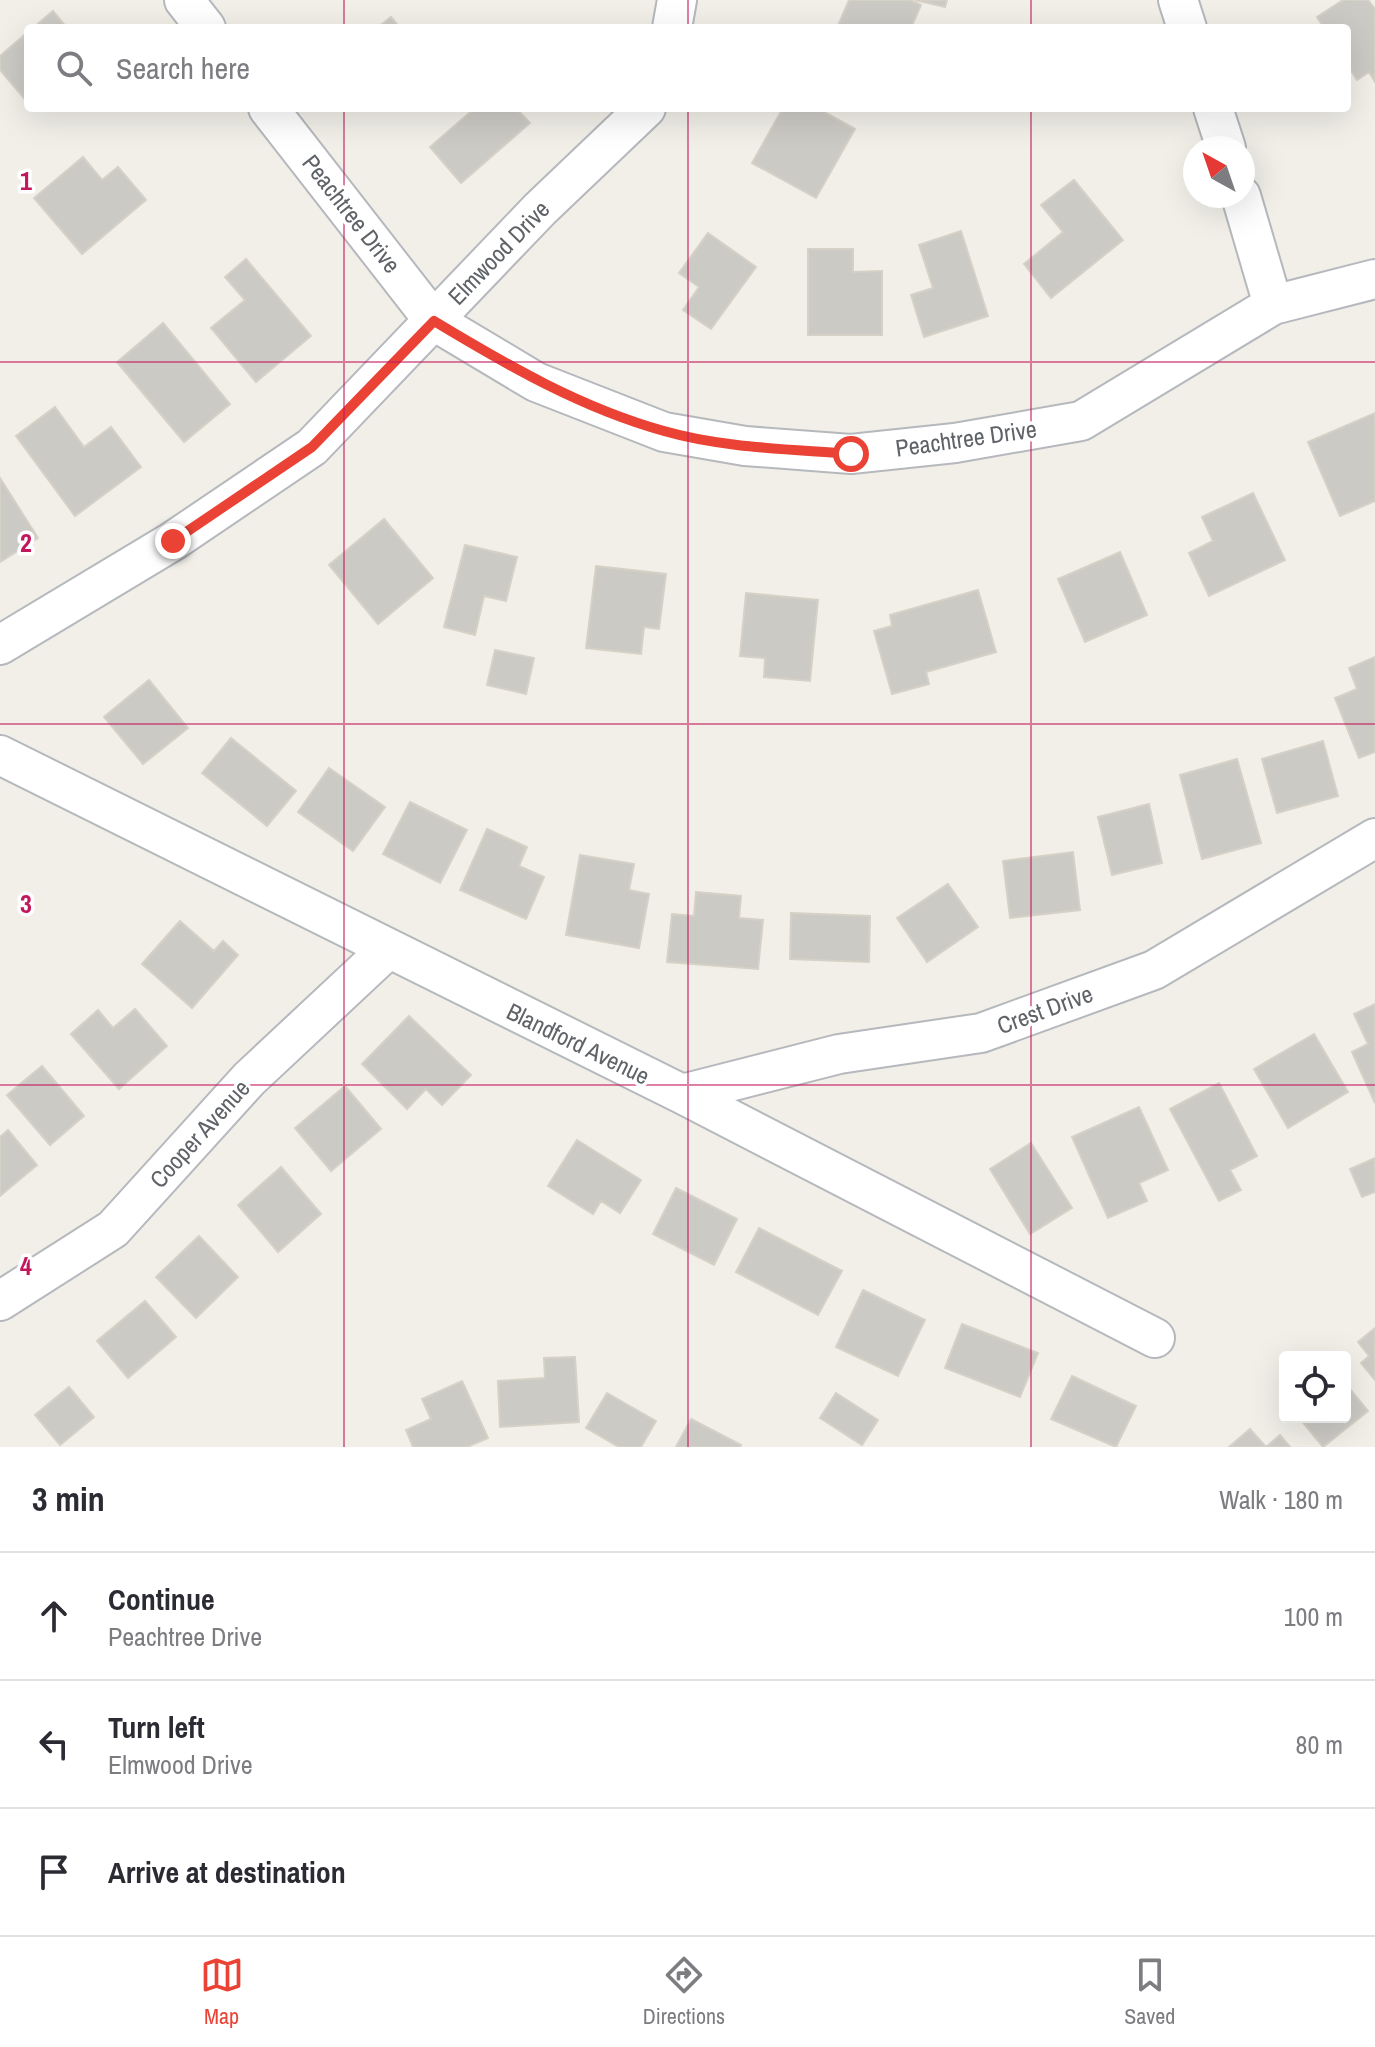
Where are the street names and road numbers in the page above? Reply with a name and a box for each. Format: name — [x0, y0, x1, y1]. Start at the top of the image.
street label: Peachtree Drive — [295, 148, 408, 279]
street label: Elmwood Drive — [440, 193, 556, 311]
street label: Peachtree Drive — [893, 412, 1038, 464]
street label: Crest Drive — [992, 977, 1097, 1041]
street label: Blandford Avenue — [502, 995, 655, 1091]
street label: Cooper Avenue — [142, 1072, 256, 1194]

